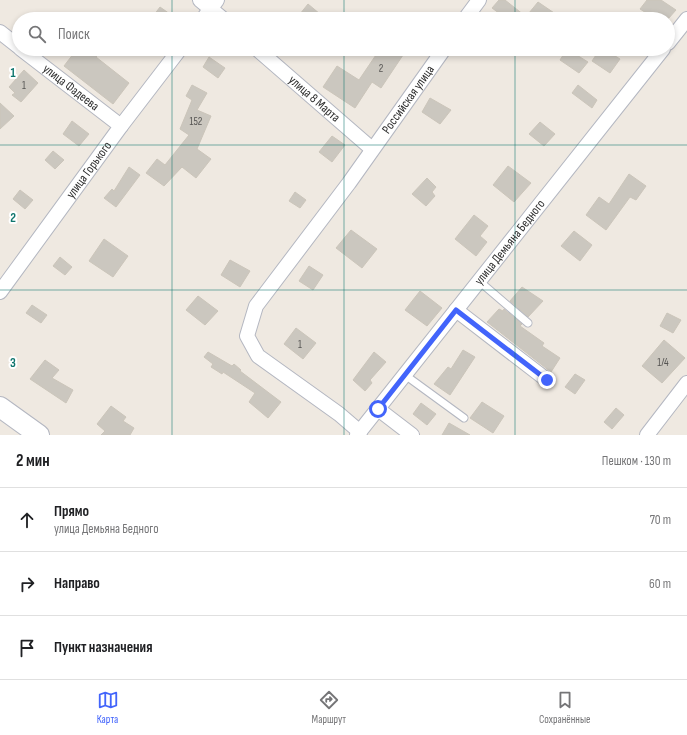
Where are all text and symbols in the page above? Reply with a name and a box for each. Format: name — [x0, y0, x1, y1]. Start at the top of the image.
search box — [12, 12, 675, 56]
icon: search — [26, 23, 48, 45]
text: Поиск — [58, 25, 90, 44]
street label: улица Фадеева — [40, 61, 102, 114]
house number: 2 — [379, 62, 384, 75]
street label: Российская улица — [379, 62, 438, 137]
text: 1 — [10, 65, 16, 81]
street label: улица 8 Марта — [285, 72, 343, 126]
house number: 1 — [22, 79, 26, 92]
house number: 152 — [190, 115, 203, 128]
street label: улица Горького — [63, 138, 115, 202]
street label: улица Демьяна Бедного — [471, 196, 549, 288]
text: 2 — [10, 210, 16, 226]
house number: 1 — [298, 338, 302, 351]
text: 3 — [10, 355, 16, 371]
house number: 1/4 — [657, 356, 669, 369]
route end — [538, 371, 556, 389]
route start — [369, 400, 387, 418]
text: 2 мин — [16, 451, 50, 471]
text: Пешком · 130 m — [602, 453, 671, 469]
text: Прямо — [54, 502, 89, 521]
icon: ahead — [16, 509, 38, 531]
text: 70 m — [650, 512, 671, 528]
text: улица Демьяна Бедного — [54, 521, 159, 537]
icon: right — [16, 573, 38, 595]
text: Направо — [54, 574, 100, 593]
text: 60 m — [649, 576, 671, 592]
icon: arrive — [16, 637, 38, 659]
text: Пункт назначения — [54, 638, 152, 657]
tab: Карта — [97, 689, 119, 726]
tab: Маршрут — [312, 689, 346, 726]
tab: Сохранённые — [539, 689, 590, 726]

